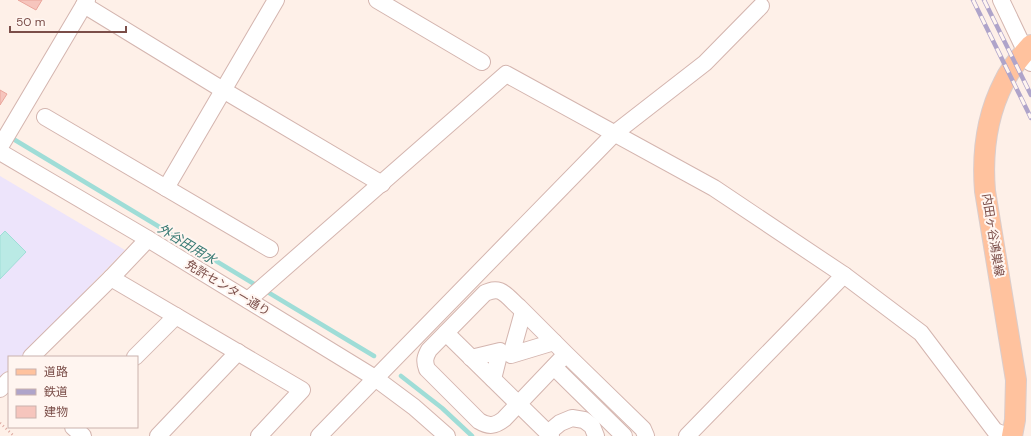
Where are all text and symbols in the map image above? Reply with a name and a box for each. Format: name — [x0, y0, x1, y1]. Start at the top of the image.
scale bar — [10, 8, 126, 34]
text: 50 m — [16, 14, 45, 30]
street label: 内田ヶ谷鴻巣線 — [979, 192, 1007, 278]
water label: 外谷田用水 — [155, 220, 221, 269]
street label: 免許センター通り — [183, 256, 273, 320]
legend — [8, 356, 138, 428]
text: 道路 — [44, 364, 68, 380]
text: 鉄道 — [44, 384, 68, 400]
text: 建物 — [44, 404, 68, 420]

